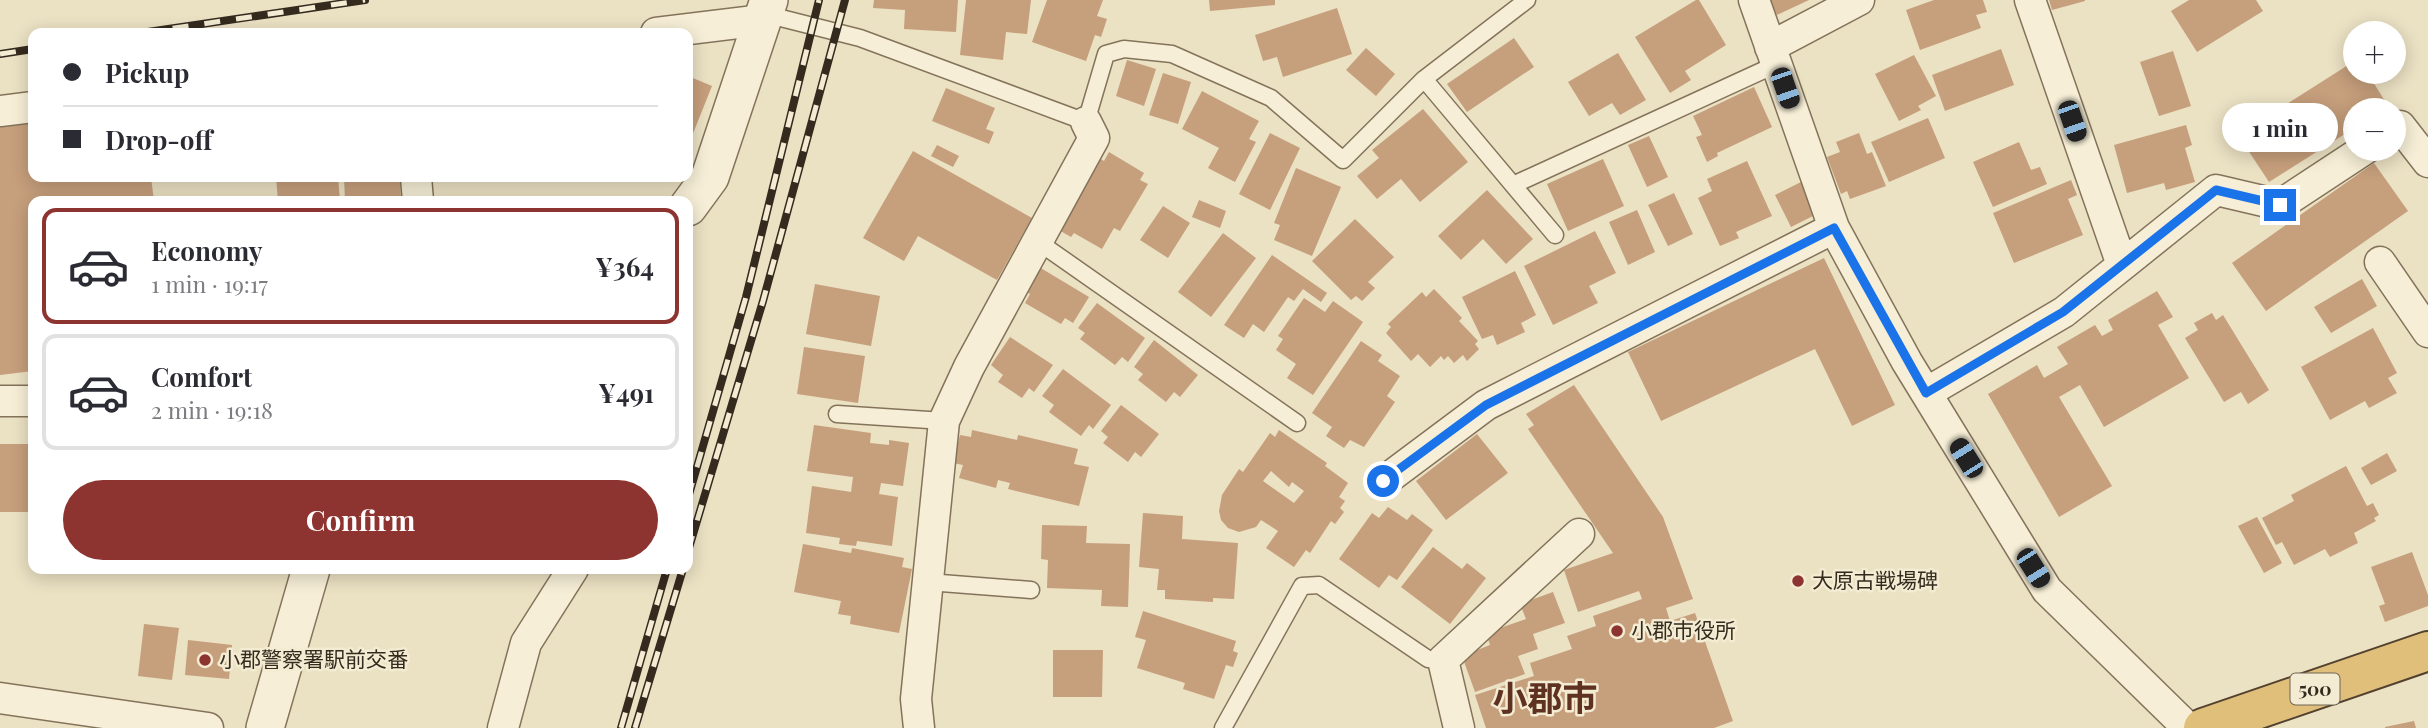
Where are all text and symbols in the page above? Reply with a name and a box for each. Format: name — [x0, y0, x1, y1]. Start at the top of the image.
map controls — [2343, 21, 2406, 161]
button: + — [2343, 21, 2406, 84]
text: Pickup — [105, 55, 189, 90]
car — [1769, 65, 1802, 111]
car — [2056, 98, 2089, 144]
button: − — [2343, 98, 2406, 161]
callout: 1 min — [2222, 104, 2338, 152]
text: 1 min — [2252, 112, 2308, 143]
text: Drop-off — [105, 122, 212, 157]
route end — [2264, 189, 2296, 221]
text: Economy — [151, 233, 262, 268]
icon: car — [67, 235, 130, 298]
text: ¥364 — [595, 249, 654, 284]
text: 1 min · 19:17 — [151, 268, 268, 299]
text: Comfort — [151, 359, 252, 394]
icon: car — [67, 361, 130, 424]
text: ¥491 — [598, 375, 654, 410]
text: 2 min · 19:18 — [151, 394, 273, 425]
car — [1946, 435, 1987, 481]
route start — [1367, 465, 1399, 497]
button: Confirm — [63, 480, 658, 560]
car — [2013, 545, 2054, 591]
place label: 大原古戦場碑 — [1812, 565, 1938, 593]
marker: 大原古戦場碑 — [1790, 573, 1806, 589]
place label: 小郡市役所 — [1631, 615, 1736, 643]
marker: 小郡市役所 — [1609, 623, 1625, 639]
place label: 小郡警察署駅前交番 — [219, 644, 408, 672]
marker: 小郡警察署駅前交番 — [197, 652, 213, 668]
district label: 小郡市 — [1492, 673, 1598, 720]
road number: 500 — [2290, 674, 2340, 704]

